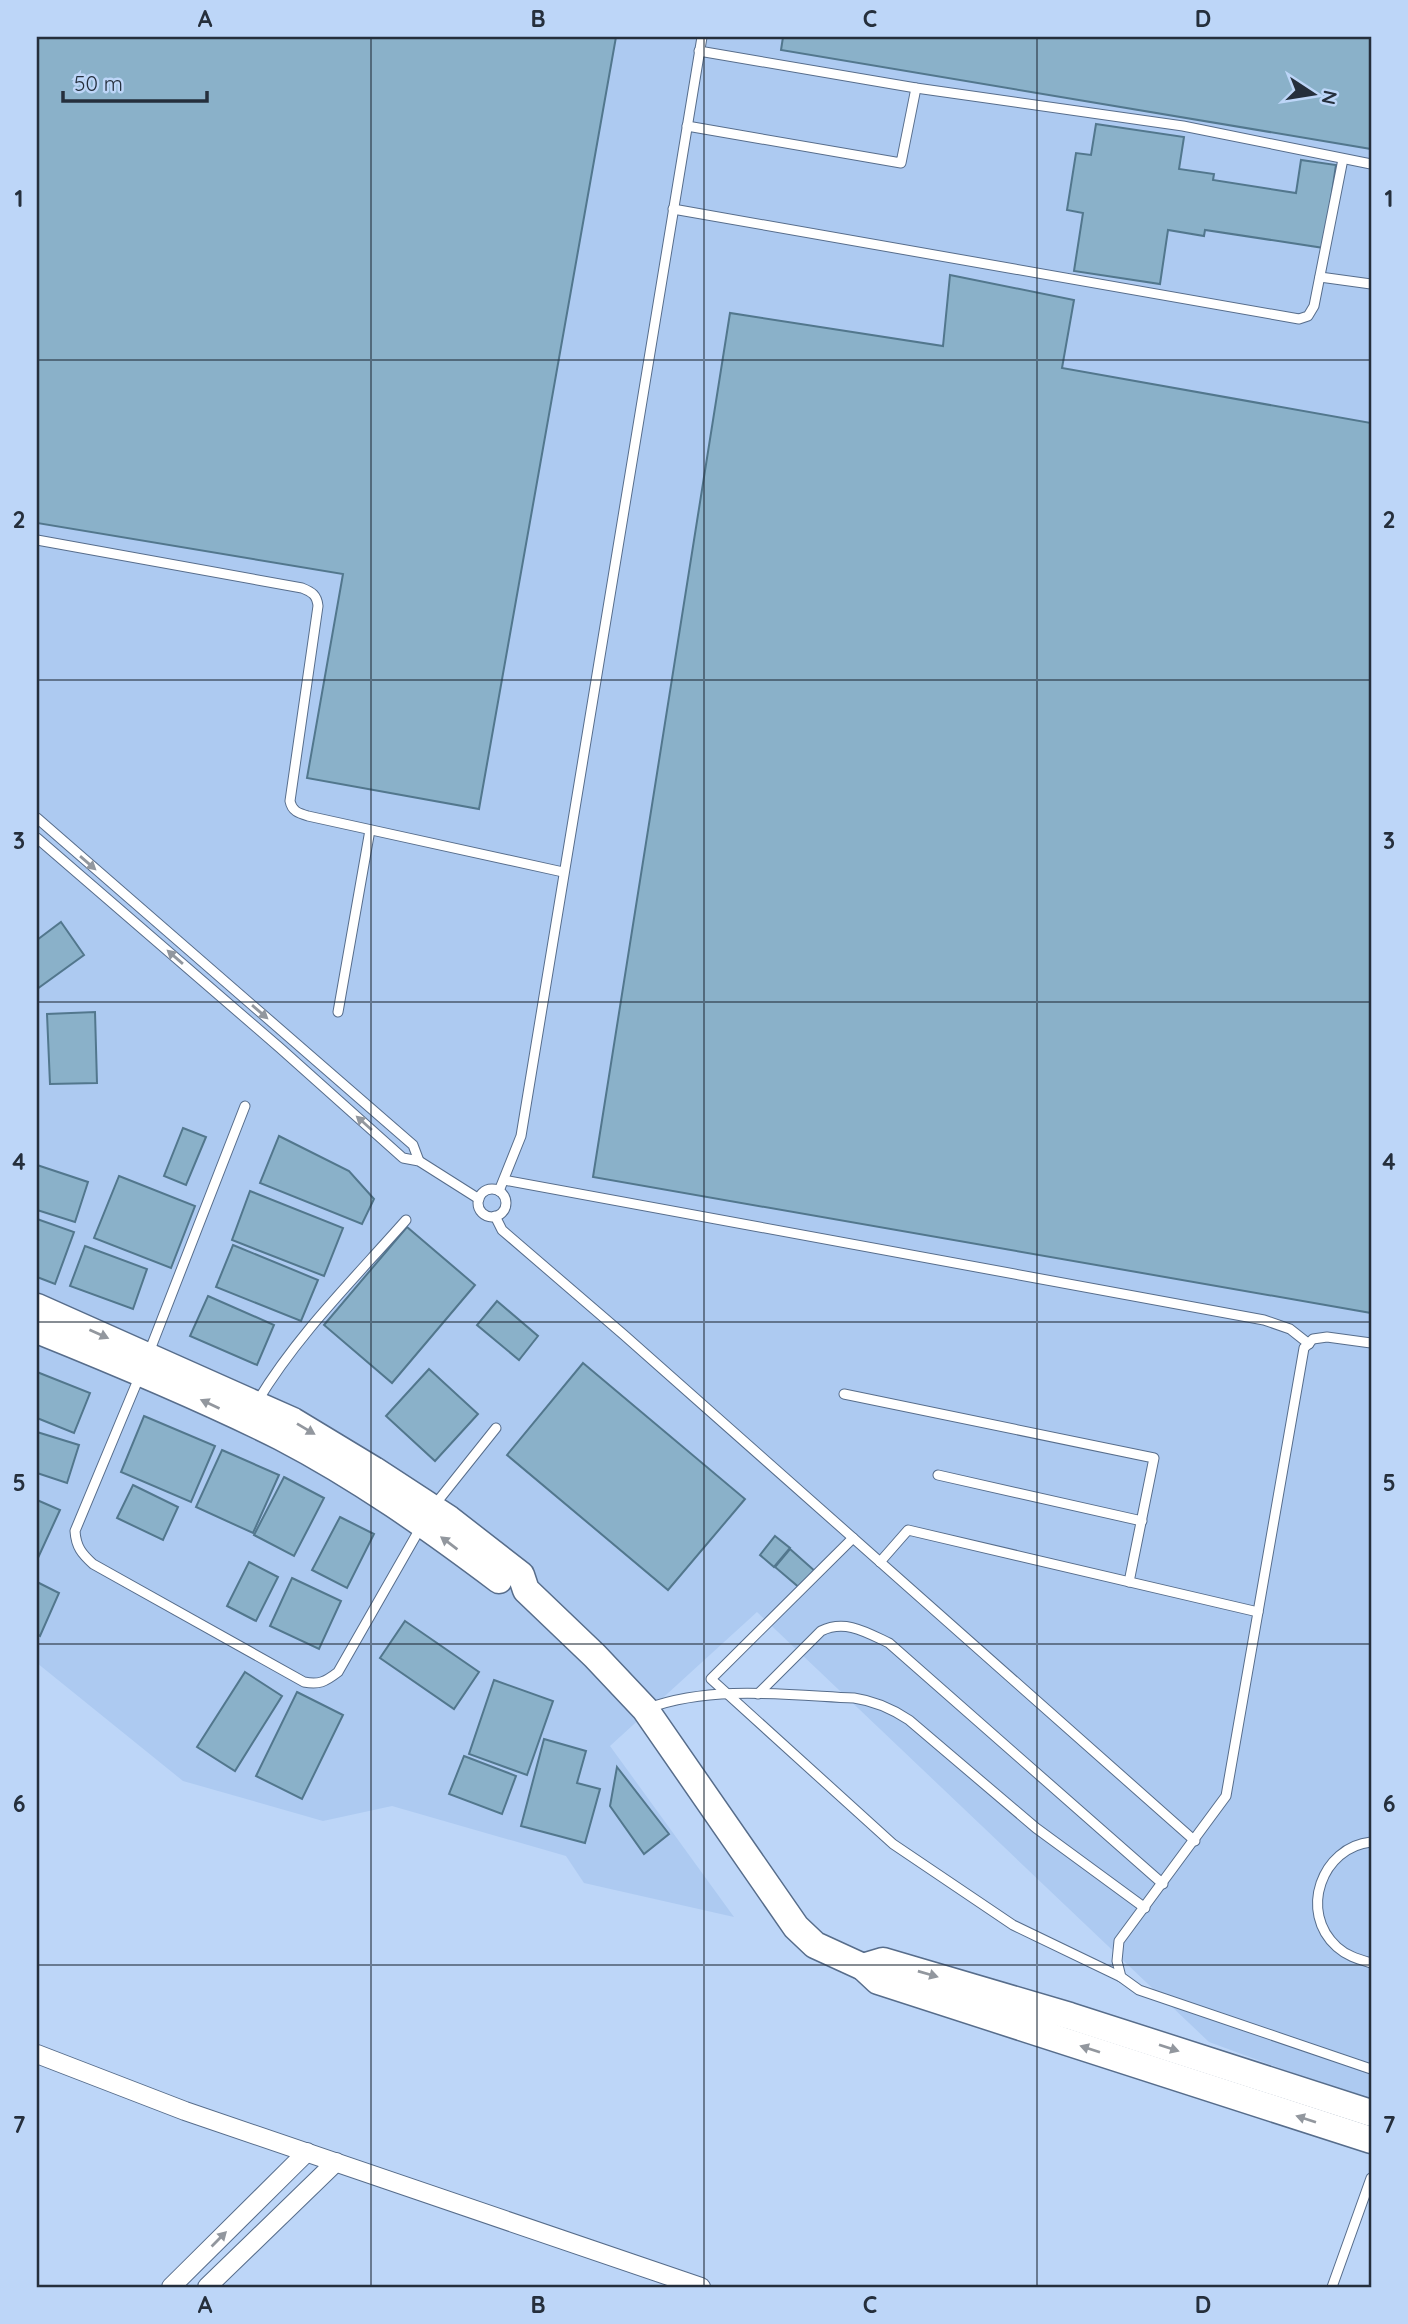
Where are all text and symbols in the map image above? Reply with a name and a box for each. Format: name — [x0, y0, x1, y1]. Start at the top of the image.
text: A — [198, 4, 213, 33]
text: B — [530, 4, 546, 33]
text: C — [863, 4, 877, 33]
text: D — [1195, 4, 1211, 33]
scale bar — [63, 60, 206, 104]
north arrow — [1278, 60, 1348, 130]
text: 50 m — [74, 70, 123, 96]
text: N — [1316, 88, 1343, 107]
text: 1 — [15, 184, 23, 213]
text: 1 — [1385, 184, 1393, 213]
text: 2 — [12, 505, 26, 534]
text: 2 — [1382, 505, 1396, 534]
text: 3 — [13, 826, 25, 855]
text: 3 — [1383, 826, 1395, 855]
one-way arrow — [79, 855, 97, 871]
one-way arrow — [166, 949, 184, 965]
one-way arrow — [251, 1004, 269, 1020]
one-way arrow — [355, 1115, 373, 1131]
text: 4 — [12, 1147, 26, 1176]
text: 4 — [1382, 1147, 1396, 1176]
one-way arrow — [89, 1329, 110, 1340]
one-way arrow — [200, 1398, 220, 1410]
one-way arrow — [296, 1423, 315, 1435]
text: 5 — [12, 1468, 26, 1497]
text: 5 — [1382, 1468, 1396, 1497]
one-way arrow — [440, 1535, 458, 1550]
text: 6 — [13, 1789, 25, 1818]
text: 6 — [1383, 1789, 1395, 1818]
one-way arrow — [918, 1970, 939, 1980]
one-way arrow — [1079, 2043, 1100, 2054]
one-way arrow — [1159, 2043, 1180, 2054]
text: 7 — [13, 2110, 26, 2139]
text: 7 — [1383, 2110, 1396, 2139]
one-way arrow — [1296, 2113, 1317, 2124]
one-way arrow — [210, 2232, 227, 2248]
text: A — [198, 2290, 213, 2319]
text: B — [530, 2290, 546, 2319]
text: C — [863, 2290, 877, 2319]
text: D — [1195, 2290, 1211, 2319]

